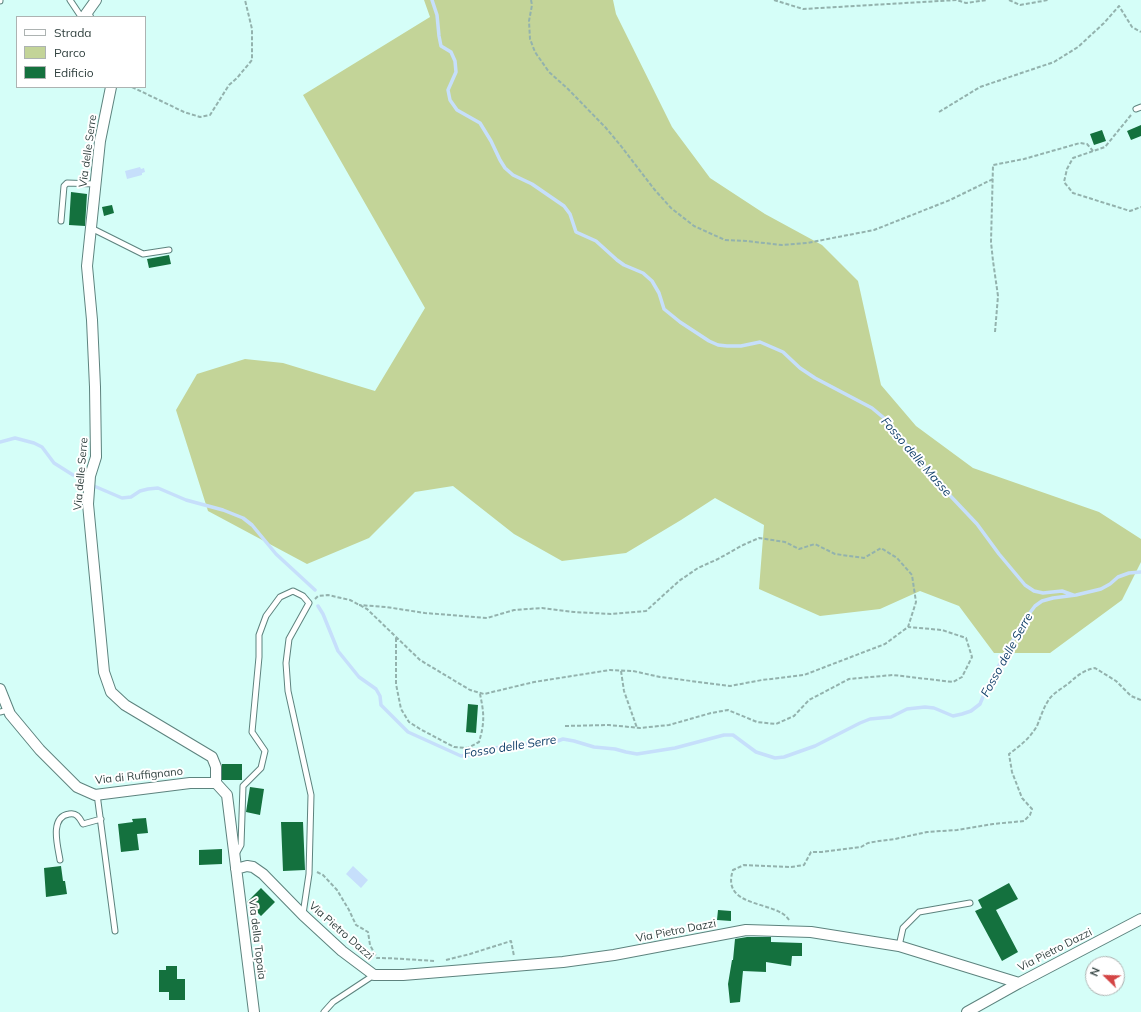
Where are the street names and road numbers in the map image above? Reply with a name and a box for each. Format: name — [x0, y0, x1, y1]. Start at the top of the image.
street label: Via delle Serre — [76, 114, 100, 188]
street label: Via delle Serre — [71, 437, 91, 511]
street label: Via di Ruffignano — [95, 765, 183, 787]
street label: Via della Topaia — [245, 898, 269, 980]
street label: Via Pietro Dazzi — [306, 899, 376, 963]
street label: Via Pietro Dazzi — [635, 917, 717, 945]
street label: Via Pietro Dazzi — [1016, 926, 1094, 974]

